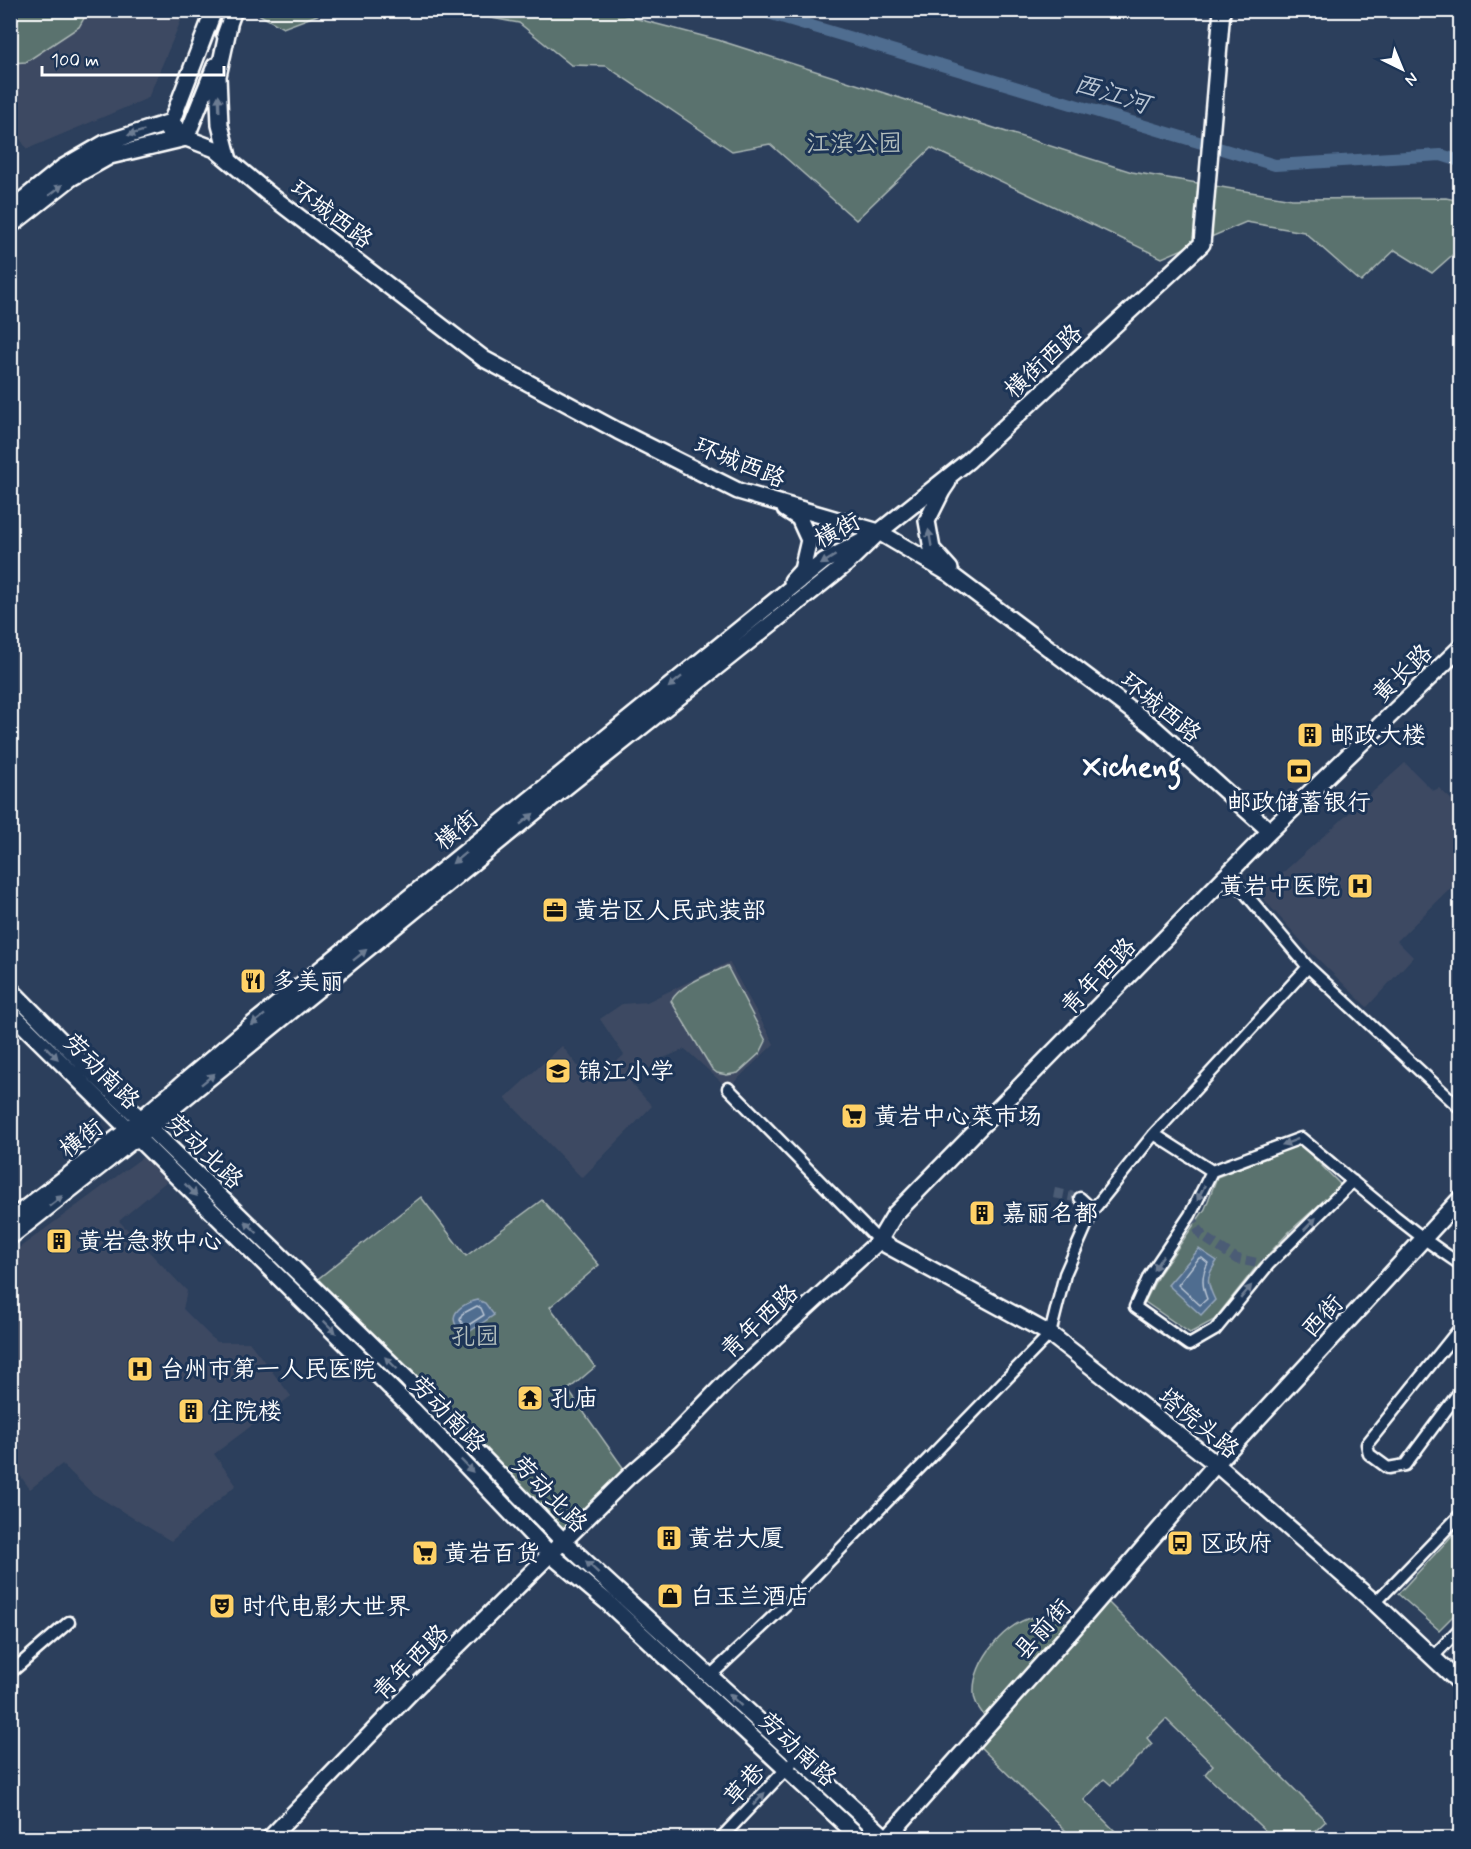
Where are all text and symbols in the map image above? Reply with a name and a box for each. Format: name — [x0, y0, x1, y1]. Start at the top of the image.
scale bar — [42, 39, 224, 77]
north arrow — [1372, 39, 1432, 99]
text: 100 m — [51, 49, 99, 73]
water label: 西江河 — [1069, 67, 1157, 124]
text: N — [1400, 68, 1422, 90]
one-way arrow — [214, 93, 224, 112]
one-way arrow — [127, 129, 145, 138]
park label: 江滨公园 — [806, 129, 902, 160]
street label: 环城西路 — [283, 174, 379, 256]
one-way arrow — [49, 184, 64, 196]
street label: 横街西路 — [998, 318, 1090, 406]
street label: 环城西路 — [689, 431, 790, 496]
street label: 横街 — [809, 506, 866, 556]
one-way arrow — [925, 529, 934, 548]
one-way arrow — [819, 555, 836, 566]
street label: 黄长路 — [1366, 638, 1440, 710]
street label: 环城西路 — [1113, 666, 1207, 750]
one-way arrow — [668, 676, 683, 688]
building icon: 邮政大楼 — [1295, 720, 1325, 750]
place label: 邮政大楼 — [1330, 721, 1426, 752]
district label: Xicheng — [1082, 748, 1182, 791]
bank icon: 邮政储蓄银行 — [1284, 756, 1314, 786]
place label: 邮政储蓄银行 — [1227, 788, 1371, 819]
street label: 横街 — [429, 804, 485, 858]
one-way arrow — [519, 812, 535, 825]
one-way arrow — [451, 851, 466, 863]
hospital icon: 黄岩中医院 — [1345, 871, 1375, 901]
place label: 黄岩中医院 — [1220, 872, 1340, 903]
office icon: 黄岩区人民武装部 — [540, 895, 570, 925]
place label: 黄岩区人民武装部 — [574, 896, 766, 927]
street label: 青年西路 — [1055, 932, 1144, 1022]
one-way arrow — [352, 950, 367, 962]
restaurant icon: 多美丽 — [238, 966, 268, 996]
place label: 多美丽 — [272, 967, 344, 998]
one-way arrow — [251, 1013, 266, 1026]
street label: 劳动南路 — [56, 1027, 146, 1117]
one-way arrow — [45, 1046, 59, 1061]
school or university icon: 锦江小学 — [543, 1056, 573, 1086]
place label: 锦江小学 — [578, 1057, 674, 1088]
one-way arrow — [201, 1073, 216, 1085]
supermarket icon: 黄岩中心菜市场 — [839, 1101, 869, 1131]
place label: 黄岩中心菜市场 — [874, 1102, 1042, 1133]
street label: 劳动北路 — [159, 1108, 249, 1197]
street label: 横街 — [53, 1112, 110, 1166]
one-way arrow — [1281, 1138, 1299, 1148]
one-way arrow — [183, 1183, 198, 1197]
one-way arrow — [1196, 1184, 1206, 1201]
one-way arrow — [49, 1195, 64, 1207]
building icon: 嘉丽名都 — [967, 1198, 997, 1228]
place label: 嘉丽名都 — [1002, 1199, 1098, 1230]
one-way arrow — [1303, 1217, 1317, 1231]
one-way arrow — [244, 1220, 259, 1234]
building icon: 黄岩急救中心 — [44, 1226, 74, 1256]
place label: 黄岩急救中心 — [78, 1227, 222, 1258]
one-way arrow — [1152, 1255, 1163, 1272]
street label: 青年西路 — [714, 1278, 806, 1366]
one-way arrow — [1240, 1284, 1252, 1299]
street label: 西街 — [1295, 1289, 1351, 1345]
one-way arrow — [322, 1320, 336, 1334]
park label: 孔园 — [451, 1322, 499, 1353]
hospital icon: 台州市第一人民医院 — [125, 1354, 155, 1384]
place label: 台州市第一人民医院 — [160, 1355, 376, 1386]
one-way arrow — [384, 1357, 398, 1371]
street label: 劳动南路 — [402, 1370, 491, 1460]
street label: 塔院头路 — [1151, 1382, 1245, 1466]
temple icon: 孔庙 — [515, 1383, 545, 1413]
place label: 孔庙 — [550, 1384, 598, 1415]
building icon: 住院楼 — [176, 1396, 206, 1426]
place label: 住院楼 — [210, 1397, 282, 1428]
street label: 劳动北路 — [504, 1450, 593, 1540]
one-way arrow — [460, 1458, 474, 1473]
building icon: 黄岩大厦 — [654, 1523, 684, 1553]
place label: 黄岩大厦 — [688, 1524, 784, 1555]
bus stop icon: 区政府 — [1165, 1528, 1195, 1558]
place label: 区政府 — [1200, 1529, 1272, 1560]
supermarket icon: 黄岩百货 — [410, 1538, 440, 1568]
place label: 黄岩百货 — [444, 1539, 540, 1570]
one-way arrow — [585, 1561, 600, 1574]
shop icon: 白玉兰酒店 — [655, 1581, 685, 1611]
place label: 白玉兰酒店 — [690, 1582, 810, 1613]
theatre icon: 时代电影大世界 — [207, 1591, 237, 1621]
place label: 时代电影大世界 — [242, 1592, 410, 1623]
street label: 县前街 — [1008, 1593, 1079, 1667]
street label: 青年西路 — [366, 1618, 456, 1708]
one-way arrow — [728, 1694, 743, 1707]
street label: 劳动南路 — [751, 1706, 843, 1794]
street label: 草巷 — [717, 1757, 773, 1813]
one-way arrow — [752, 1792, 766, 1806]

